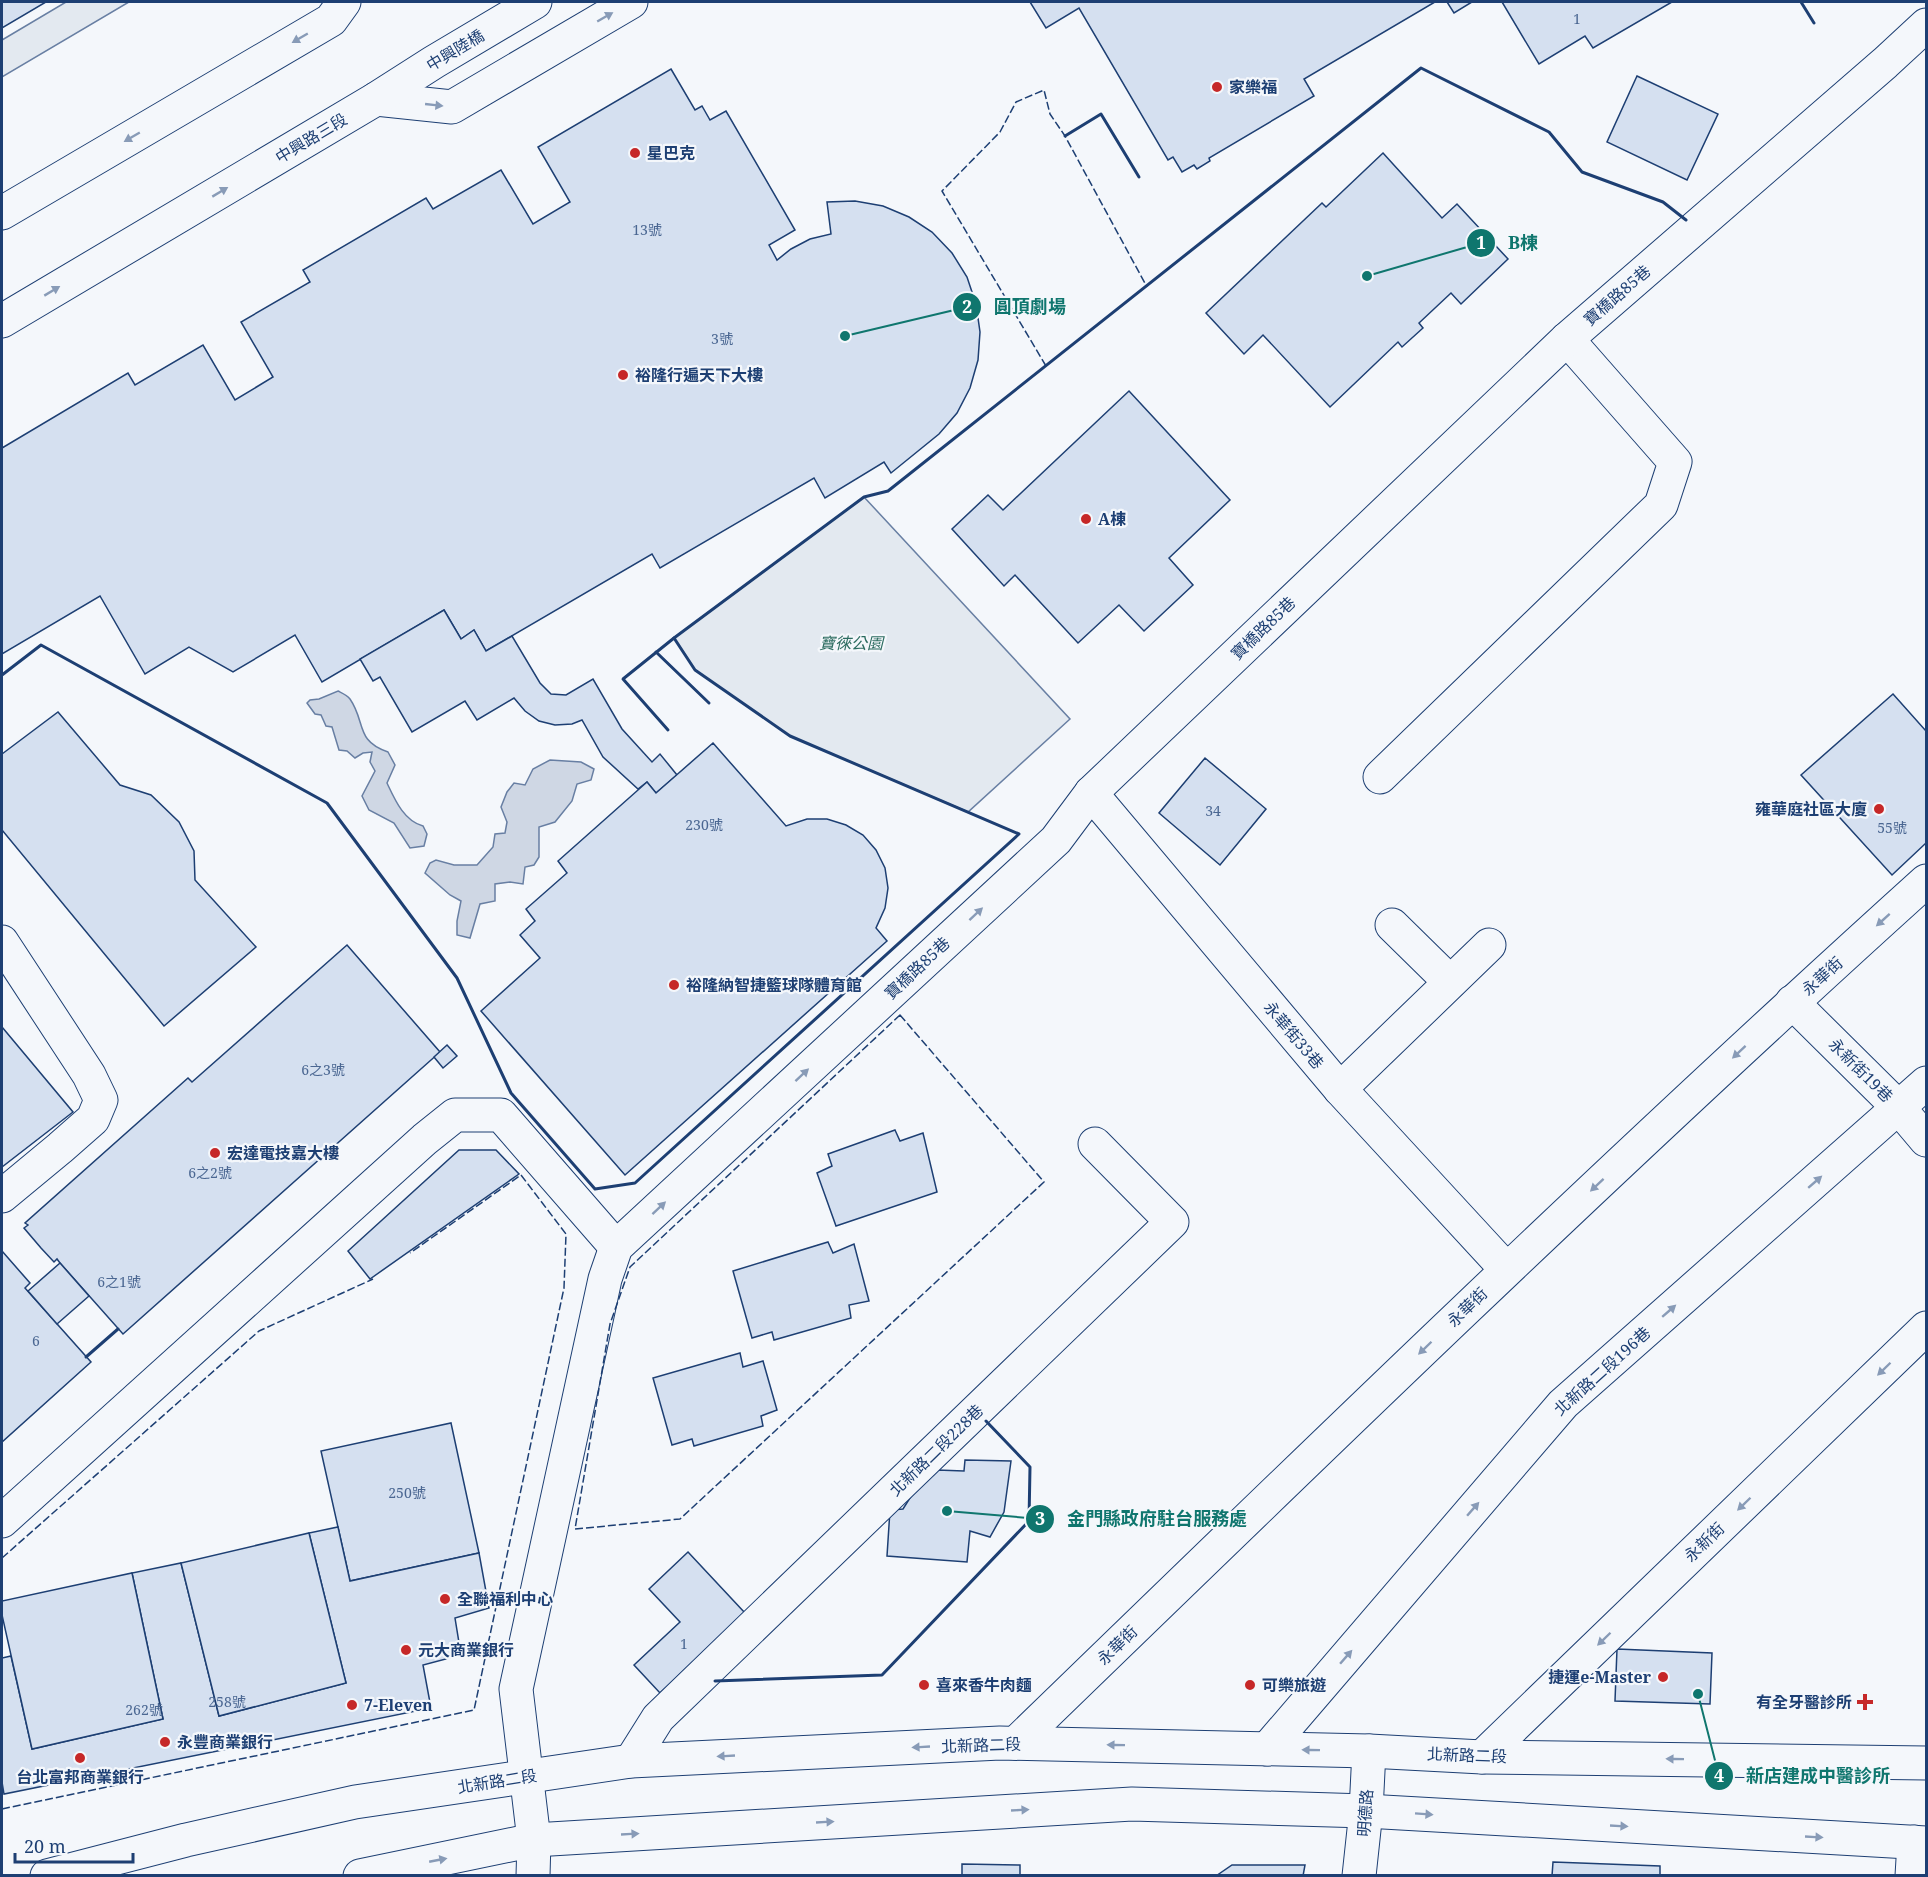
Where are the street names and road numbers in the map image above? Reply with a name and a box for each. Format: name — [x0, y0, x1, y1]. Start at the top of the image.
street label: 中興陸橋 — [422, 24, 488, 76]
street label: 中興路三段 — [271, 108, 351, 168]
street label: 寶橋路85巷 — [1579, 260, 1655, 330]
street label: 寶橋路85巷 — [1226, 592, 1300, 664]
street label: 寶橋路85巷 — [880, 932, 954, 1004]
street label: 永華街 — [1797, 952, 1847, 1000]
street label: 永華街33巷 — [1259, 997, 1329, 1073]
street label: 永新街19巷 — [1824, 1033, 1898, 1107]
street label: 永華街 — [1442, 1282, 1492, 1332]
street label: 北新路二段196巷 — [1549, 1322, 1655, 1420]
street label: 北新路二段228巷 — [884, 1399, 988, 1501]
street label: 永新街 — [1679, 1517, 1729, 1567]
street label: 永華街 — [1092, 1620, 1142, 1670]
street label: 北新路二段 — [941, 1733, 1021, 1757]
street label: 北新路二段 — [1427, 1743, 1507, 1767]
street label: 北新路二段 — [456, 1764, 538, 1798]
street label: 明德路 — [1352, 1788, 1378, 1838]

